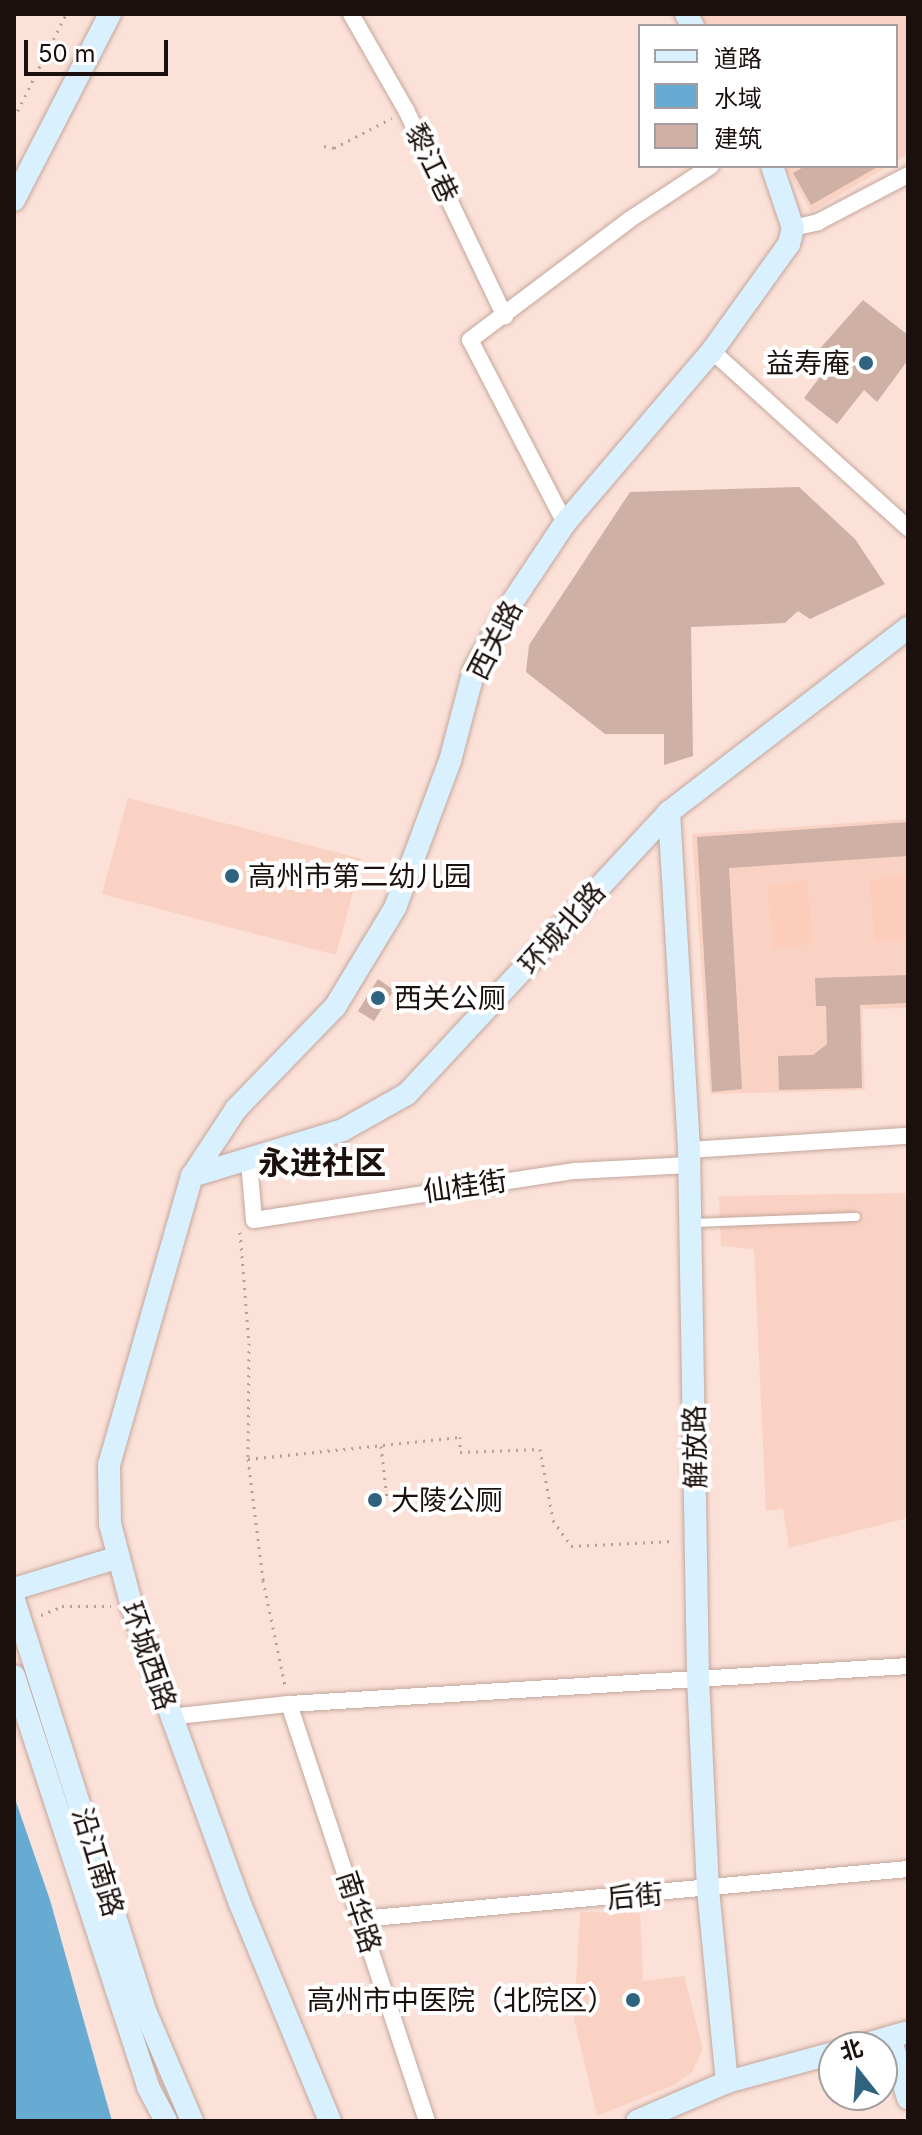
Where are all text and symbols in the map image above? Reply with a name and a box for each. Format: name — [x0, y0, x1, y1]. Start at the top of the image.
scale bar — [28, 24, 172, 74]
legend — [638, 24, 898, 168]
text: 50 m — [38, 39, 96, 68]
text: 道路 — [714, 44, 762, 73]
text: 水域 — [714, 84, 762, 113]
street label: 黎江巷 — [398, 118, 466, 208]
text: 建筑 — [714, 124, 762, 153]
place label: 益寿庵 — [766, 346, 850, 380]
marker: 益寿庵 — [857, 354, 875, 372]
street label: 西关路 — [461, 595, 529, 685]
place label: 高州市第二幼儿园 — [248, 859, 472, 893]
marker: 高州市第二幼儿园 — [223, 867, 241, 885]
street label: 环城北路 — [512, 875, 612, 981]
place label: 西关公厕 — [394, 981, 506, 1015]
marker: 西关公厕 — [369, 989, 387, 1007]
district label: 永进社区 — [258, 1144, 386, 1182]
street label: 仙桂街 — [421, 1164, 509, 1208]
street label: 解放路 — [677, 1405, 713, 1489]
place label: 大陵公厕 — [391, 1483, 503, 1517]
marker: 大陵公厕 — [366, 1491, 384, 1509]
street label: 环城西路 — [115, 1598, 183, 1714]
street label: 沿江南路 — [66, 1804, 130, 1920]
street label: 南华路 — [330, 1867, 388, 1957]
street label: 后街 — [606, 1877, 664, 1915]
place label: 高州市中医院（北院区） — [307, 1983, 615, 2017]
marker: 高州市中医院（北院区） — [622, 1989, 644, 2011]
north arrow — [818, 2031, 898, 2111]
text: 北 — [837, 2034, 866, 2066]

